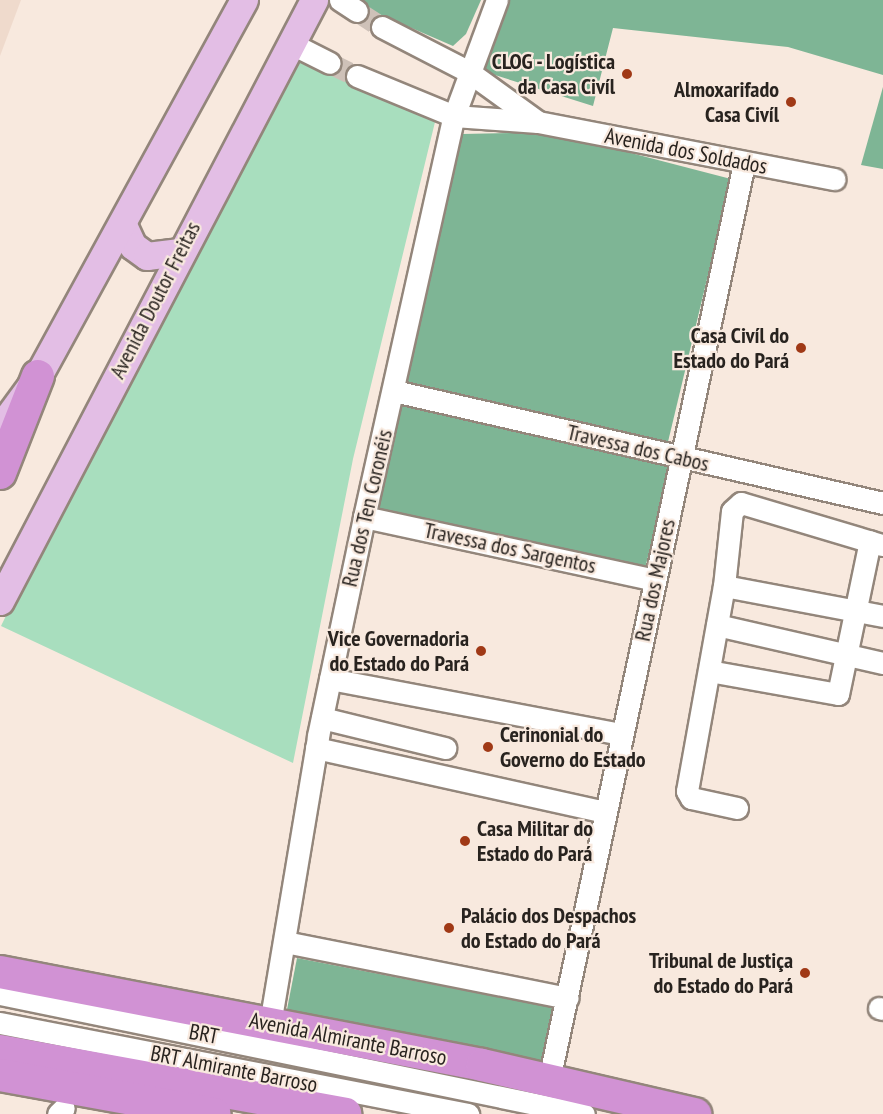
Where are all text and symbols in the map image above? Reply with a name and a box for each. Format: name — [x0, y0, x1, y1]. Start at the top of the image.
place label: CLOG - Logística da Casa Civíl — [490, 48, 615, 100]
marker: CLOG - Logística da Casa Civíl — [620, 67, 634, 81]
place label: Almoxarifado Casa Civíl — [674, 76, 779, 128]
marker: Almoxarifado Casa Civíl — [784, 95, 798, 109]
street label: Avenida dos Soldados — [603, 122, 769, 180]
street label: Avenida Doutor Freitas — [104, 217, 206, 383]
place label: Casa Civíl do Estado do Pará — [674, 322, 789, 374]
marker: Casa Civíl do Estado do Pará — [794, 341, 808, 355]
street label: Travessa dos Cabos — [564, 419, 712, 477]
street label: Rua dos Ten Coronéis — [336, 427, 398, 589]
street label: Rua dos Majores — [629, 516, 681, 644]
street label: Travessa dos Sargentos — [422, 517, 598, 579]
place label: Vice Governadoria do Estado do Pará — [327, 625, 469, 676]
marker: Vice Governadoria do Estado do Pará — [474, 644, 488, 658]
place label: Cerinonial do Governo do Estado — [500, 721, 646, 772]
marker: Cerinonial do Governo do Estado — [481, 740, 495, 754]
place label: Casa Militar do Estado do Pará — [477, 815, 593, 866]
marker: Casa Militar do Estado do Pará — [458, 834, 472, 848]
place label: Palácio dos Despachos do Estado do Pará — [461, 902, 636, 954]
marker: Palácio dos Despachos do Estado do Pará — [442, 921, 456, 935]
place label: Tribunal de Justiça do Estado do Pará — [649, 947, 793, 998]
marker: Tribunal de Justiça do Estado do Pará — [798, 966, 812, 980]
street label: Avenida Almirante Barroso — [247, 1007, 449, 1071]
street label: BRT — [187, 1018, 221, 1050]
street label: BRT Almirante Barroso — [148, 1040, 320, 1098]

